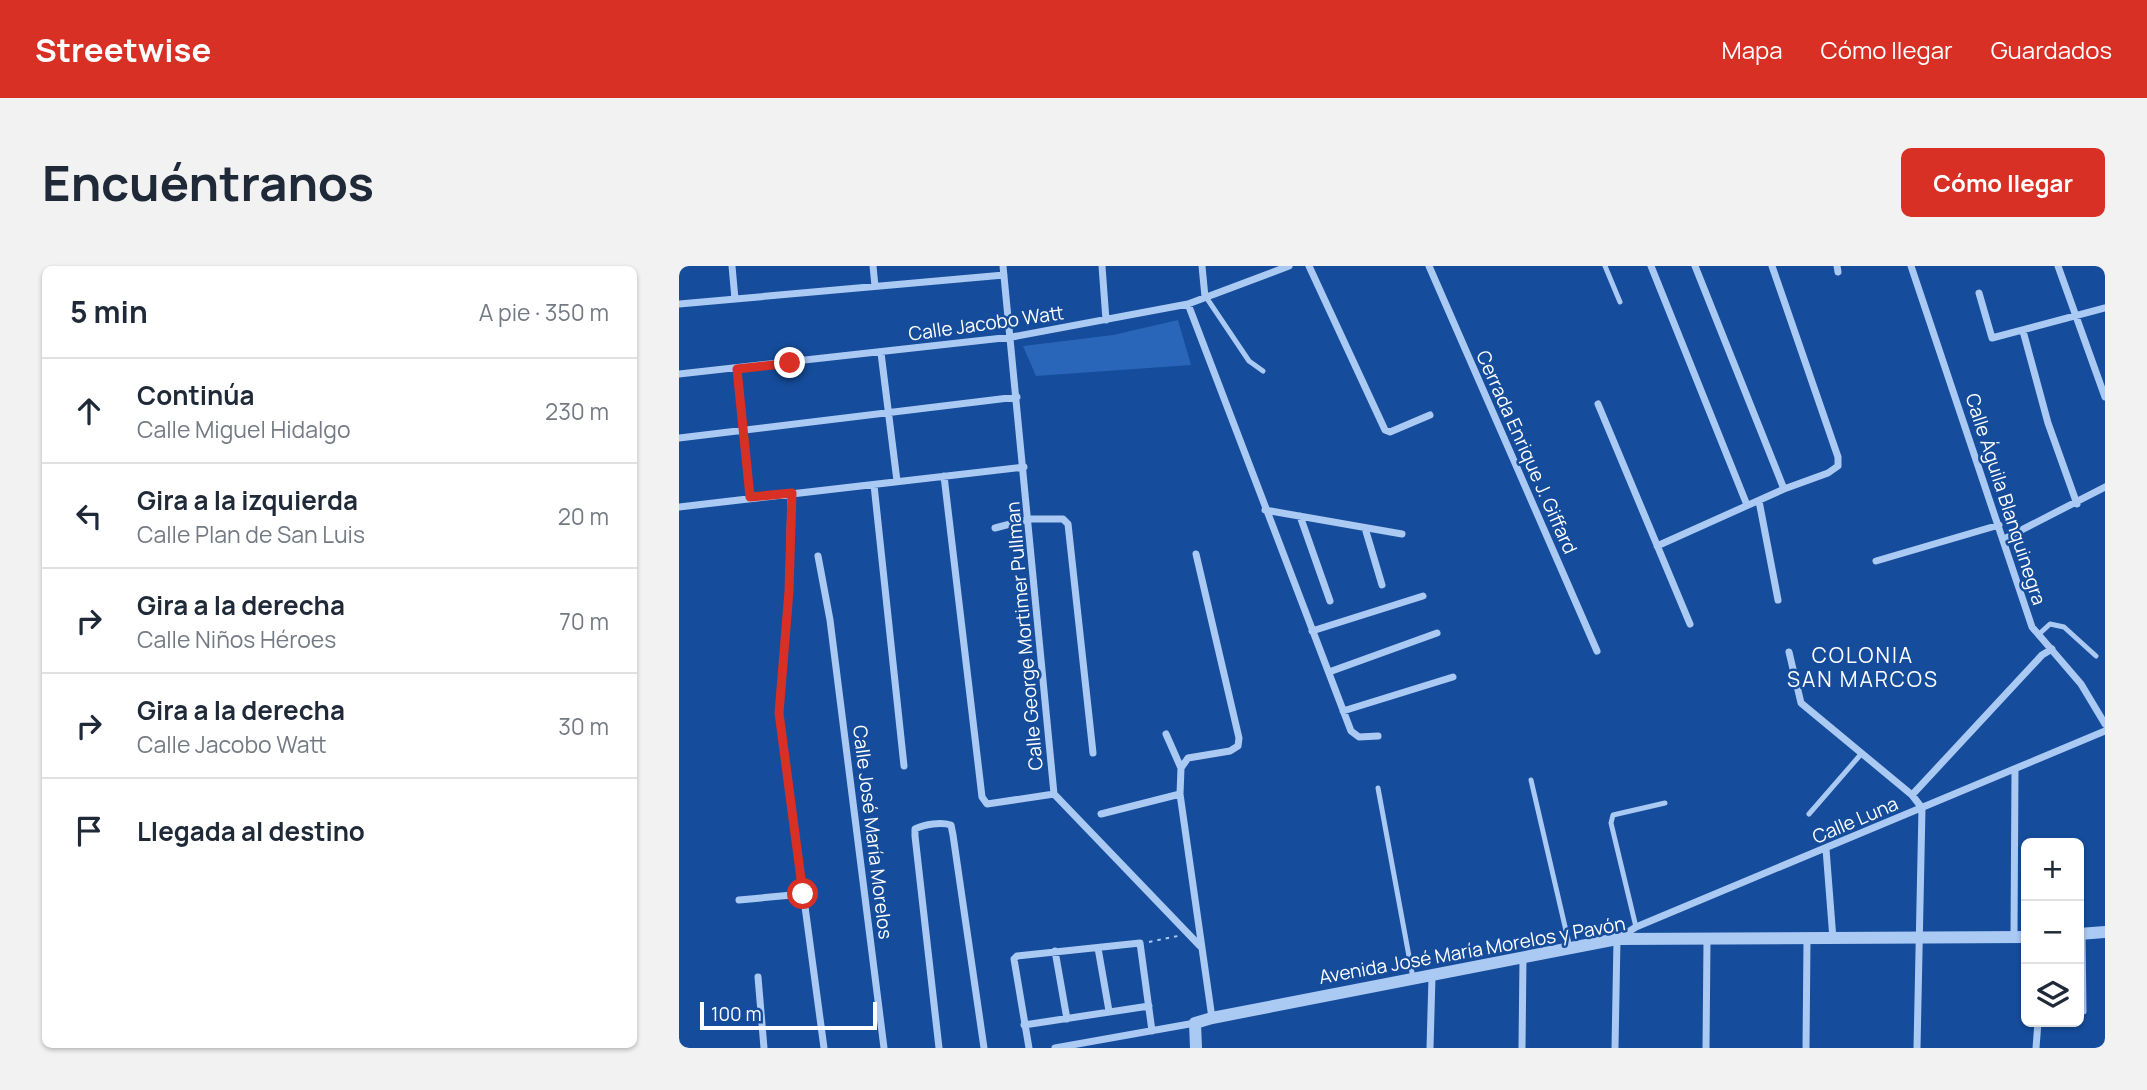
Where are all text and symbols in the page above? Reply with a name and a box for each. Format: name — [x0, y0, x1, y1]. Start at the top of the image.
text: Streetwise — [35, 27, 211, 72]
text: Mapa — [1722, 33, 1783, 66]
text: Cómo llegar — [1821, 33, 1953, 66]
text: Guardados — [1991, 33, 2112, 66]
button: Cómo llegar — [1901, 148, 2105, 217]
text: Encuéntranos — [42, 149, 374, 216]
text: 5 min — [70, 291, 148, 332]
text: A pie · 350 m — [479, 296, 609, 328]
street label: Calle Jacobo Watt — [907, 299, 1065, 347]
street label: Cerrada Enrique J. Giffard — [1470, 346, 1584, 558]
route end — [774, 347, 805, 378]
text: Continúa — [137, 377, 255, 413]
street label: Calle Águila Blanquinegra — [1959, 390, 2053, 608]
icon: ahead — [70, 392, 108, 430]
text: 230 m — [545, 395, 609, 427]
text: Calle Miguel Hidalgo — [137, 413, 351, 445]
text: Gira a la izquierda — [137, 482, 358, 518]
icon: left — [70, 497, 108, 535]
text: 20 m — [558, 500, 609, 532]
street label: Calle George Mortimer Pullman — [999, 500, 1049, 772]
text: Calle Plan de San Luis — [137, 518, 365, 550]
text: Gira a la derecha — [137, 587, 345, 623]
icon: right — [70, 602, 108, 640]
text: 70 m — [559, 605, 609, 637]
text: Calle Niños Héroes — [137, 623, 336, 655]
district label: COLONIA SAN MARCOS — [1787, 641, 1939, 693]
text: Gira a la derecha — [137, 692, 345, 728]
icon: right — [70, 707, 108, 745]
text: 30 m — [558, 710, 609, 742]
street label: Calle José María Morelos — [847, 723, 899, 941]
text: Calle Jacobo Watt — [137, 728, 327, 760]
street label: Calle Luna — [1808, 790, 1902, 850]
icon: arrive — [70, 812, 108, 850]
text: Llegada al destino — [137, 813, 365, 849]
map controls — [2021, 838, 2084, 1027]
button: + — [2021, 838, 2084, 901]
route start — [787, 878, 818, 909]
button: − — [2021, 901, 2084, 964]
street label: Avenida José María Morelos y Pavón — [1317, 910, 1627, 990]
button: layers — [2021, 964, 2084, 1027]
scale bar — [700, 999, 877, 1031]
text: 100 m — [711, 1001, 762, 1027]

